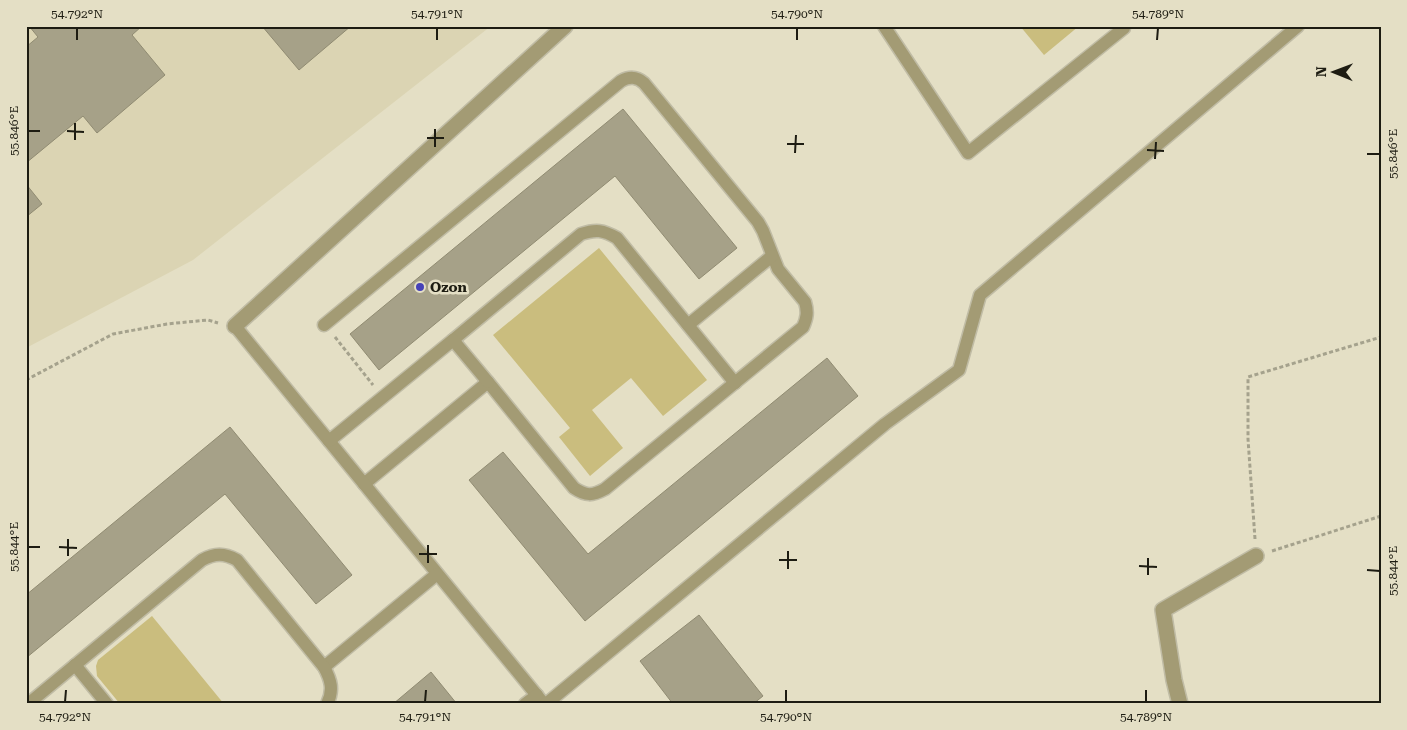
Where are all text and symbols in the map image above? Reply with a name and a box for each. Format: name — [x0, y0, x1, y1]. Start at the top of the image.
text: 54.792°N — [51, 7, 103, 21]
text: 54.791°N — [411, 7, 463, 21]
text: 54.790°N — [771, 7, 823, 21]
text: 54.789°N — [1132, 7, 1184, 21]
north arrow — [1310, 48, 1360, 98]
text: N — [1313, 66, 1329, 77]
text: 55.846°E — [7, 106, 21, 156]
text: 55.846°E — [1386, 129, 1400, 179]
place label: Ozon — [430, 279, 468, 295]
marker: Ozon — [414, 281, 426, 293]
text: 55.844°E — [7, 522, 21, 572]
text: 55.844°E — [1386, 546, 1400, 596]
text: 54.792°N — [39, 710, 91, 724]
text: 54.791°N — [399, 710, 451, 724]
text: 54.790°N — [760, 710, 812, 724]
text: 54.789°N — [1120, 710, 1172, 724]

